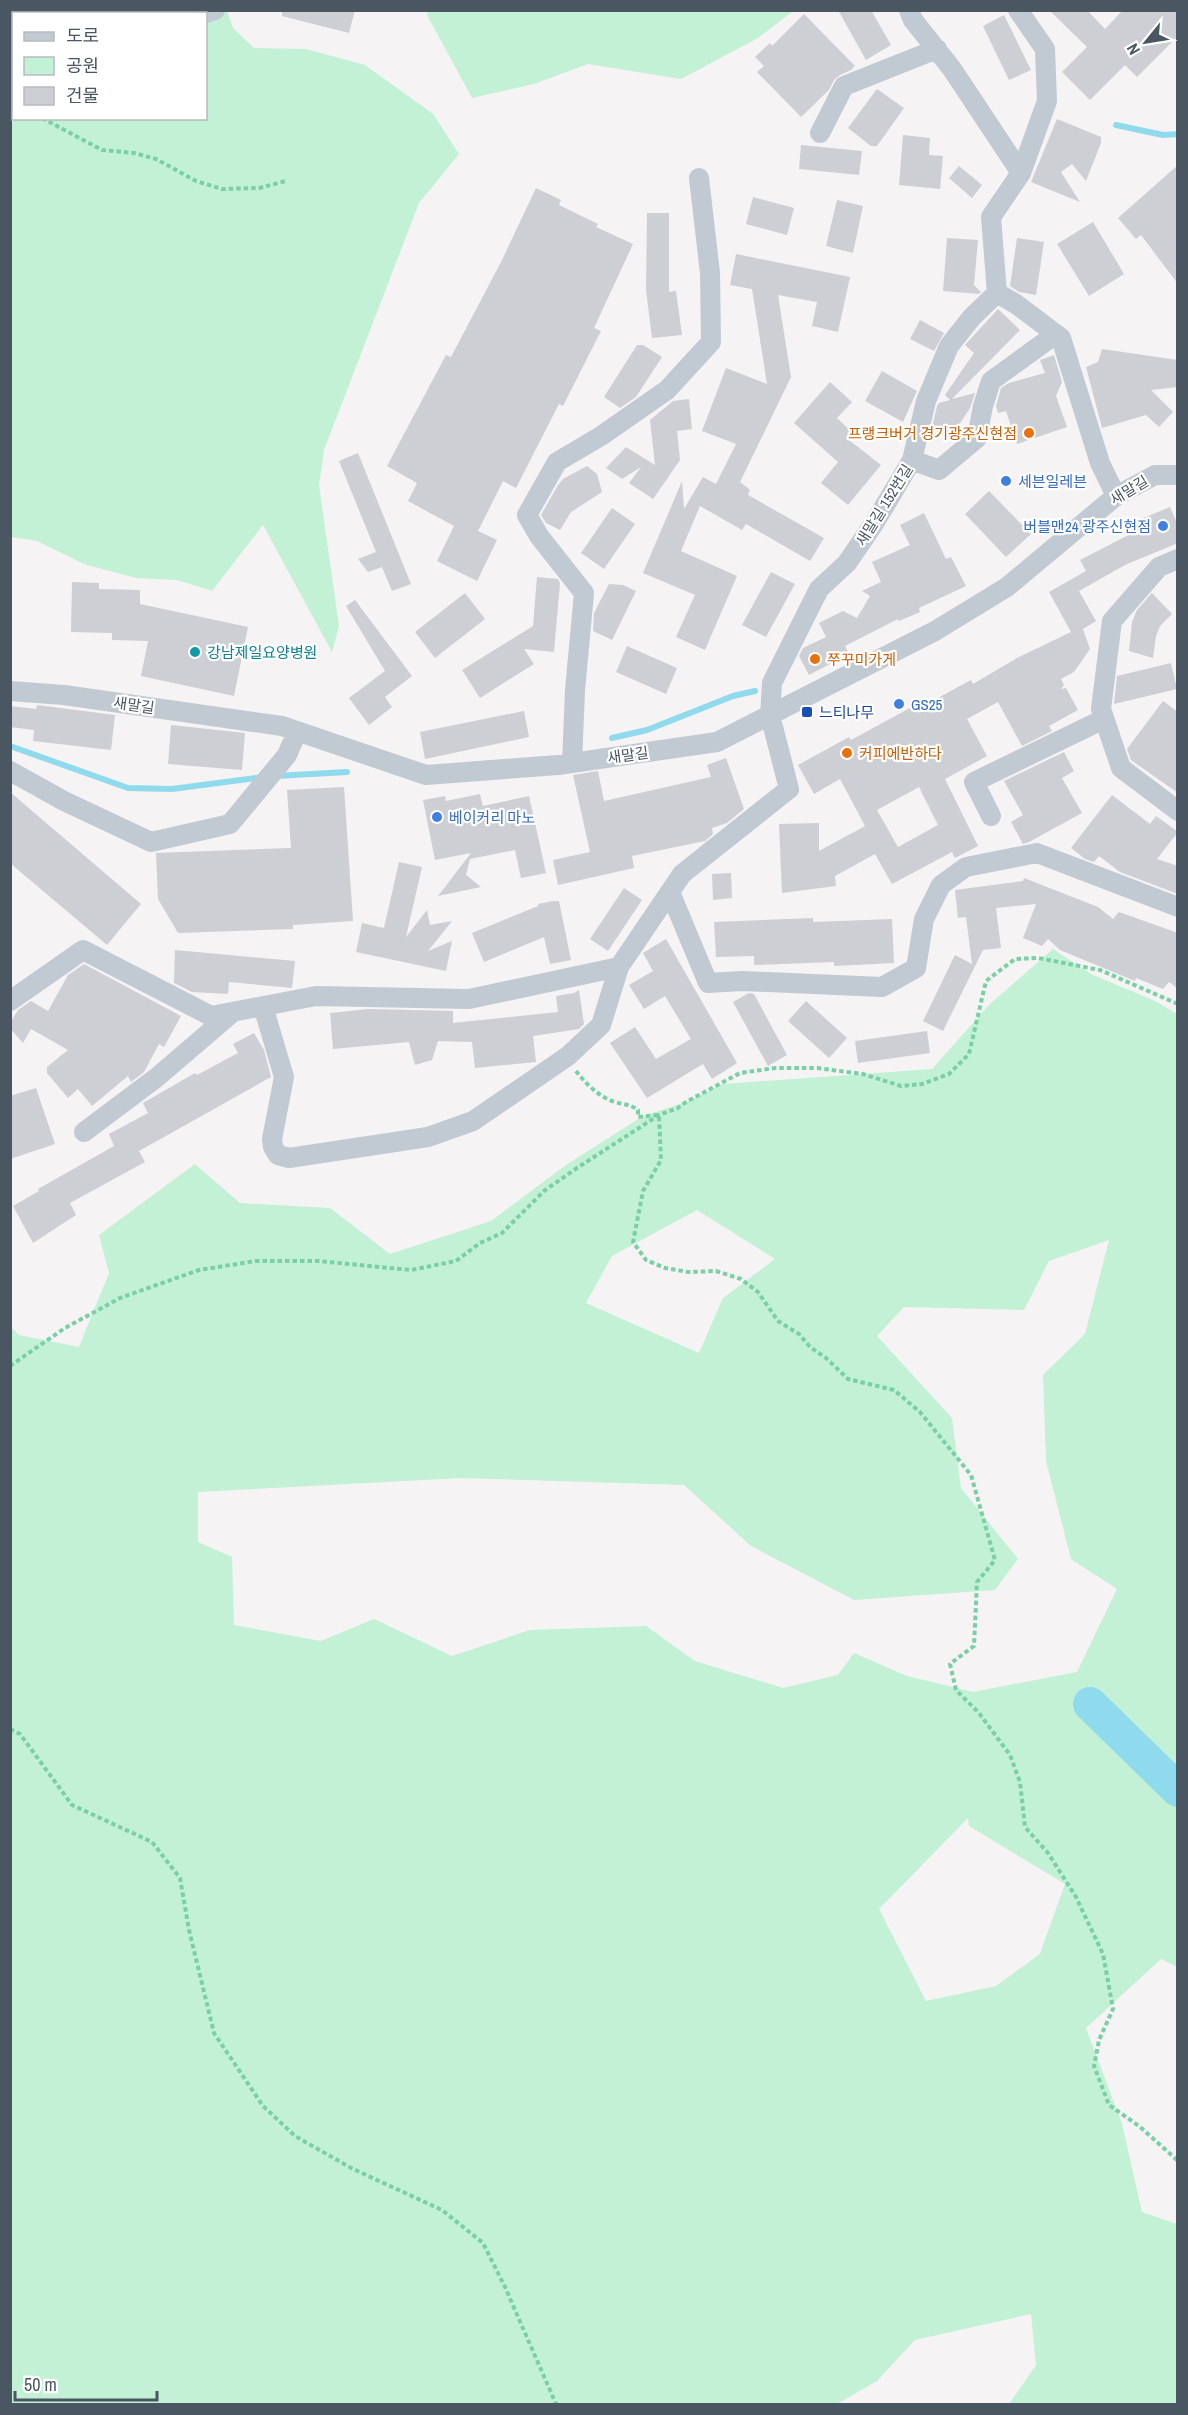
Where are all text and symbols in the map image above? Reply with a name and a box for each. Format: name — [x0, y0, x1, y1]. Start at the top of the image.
legend — [12, 12, 207, 120]
north arrow — [1116, 12, 1176, 72]
text: 도로 — [66, 23, 99, 48]
text: N — [1121, 40, 1145, 59]
text: 공원 — [66, 53, 99, 78]
text: 건물 — [66, 83, 99, 108]
place label: 프랭크버거 경기광주신현점 — [848, 423, 1017, 444]
marker: 프랭크버거 경기광주신현점 — [1022, 426, 1036, 440]
street label: 새말길 152번길 — [850, 460, 918, 550]
street label: 새말길 — [1106, 470, 1152, 510]
place label: 세븐일레븐 — [1018, 471, 1087, 492]
marker: 세븐일레븐 — [999, 474, 1013, 488]
place label: 버블맨24 광주신현점 — [1023, 516, 1151, 537]
marker: 버블맨24 광주신현점 — [1156, 519, 1170, 533]
place label: 강남제일요양병원 — [207, 642, 317, 663]
marker: 강남제일요양병원 — [188, 645, 202, 659]
place label: 쭈꾸미가게 — [827, 649, 896, 670]
marker: 쭈꾸미가게 — [808, 652, 822, 666]
street label: 새말길 — [112, 692, 156, 718]
place label: GS25 — [911, 694, 943, 715]
marker: GS25 — [892, 697, 906, 711]
place label: 느티나무 — [819, 702, 874, 723]
marker: 느티나무 — [800, 705, 814, 719]
street label: 새말길 — [606, 742, 650, 768]
place label: 커피에반하다 — [859, 743, 942, 764]
marker: 커피에반하다 — [840, 746, 854, 760]
place label: 베이커리 마노 — [449, 807, 535, 828]
marker: 베이커리 마노 — [430, 810, 444, 824]
scale bar — [15, 2364, 158, 2402]
text: 50 m — [24, 2372, 57, 2397]

